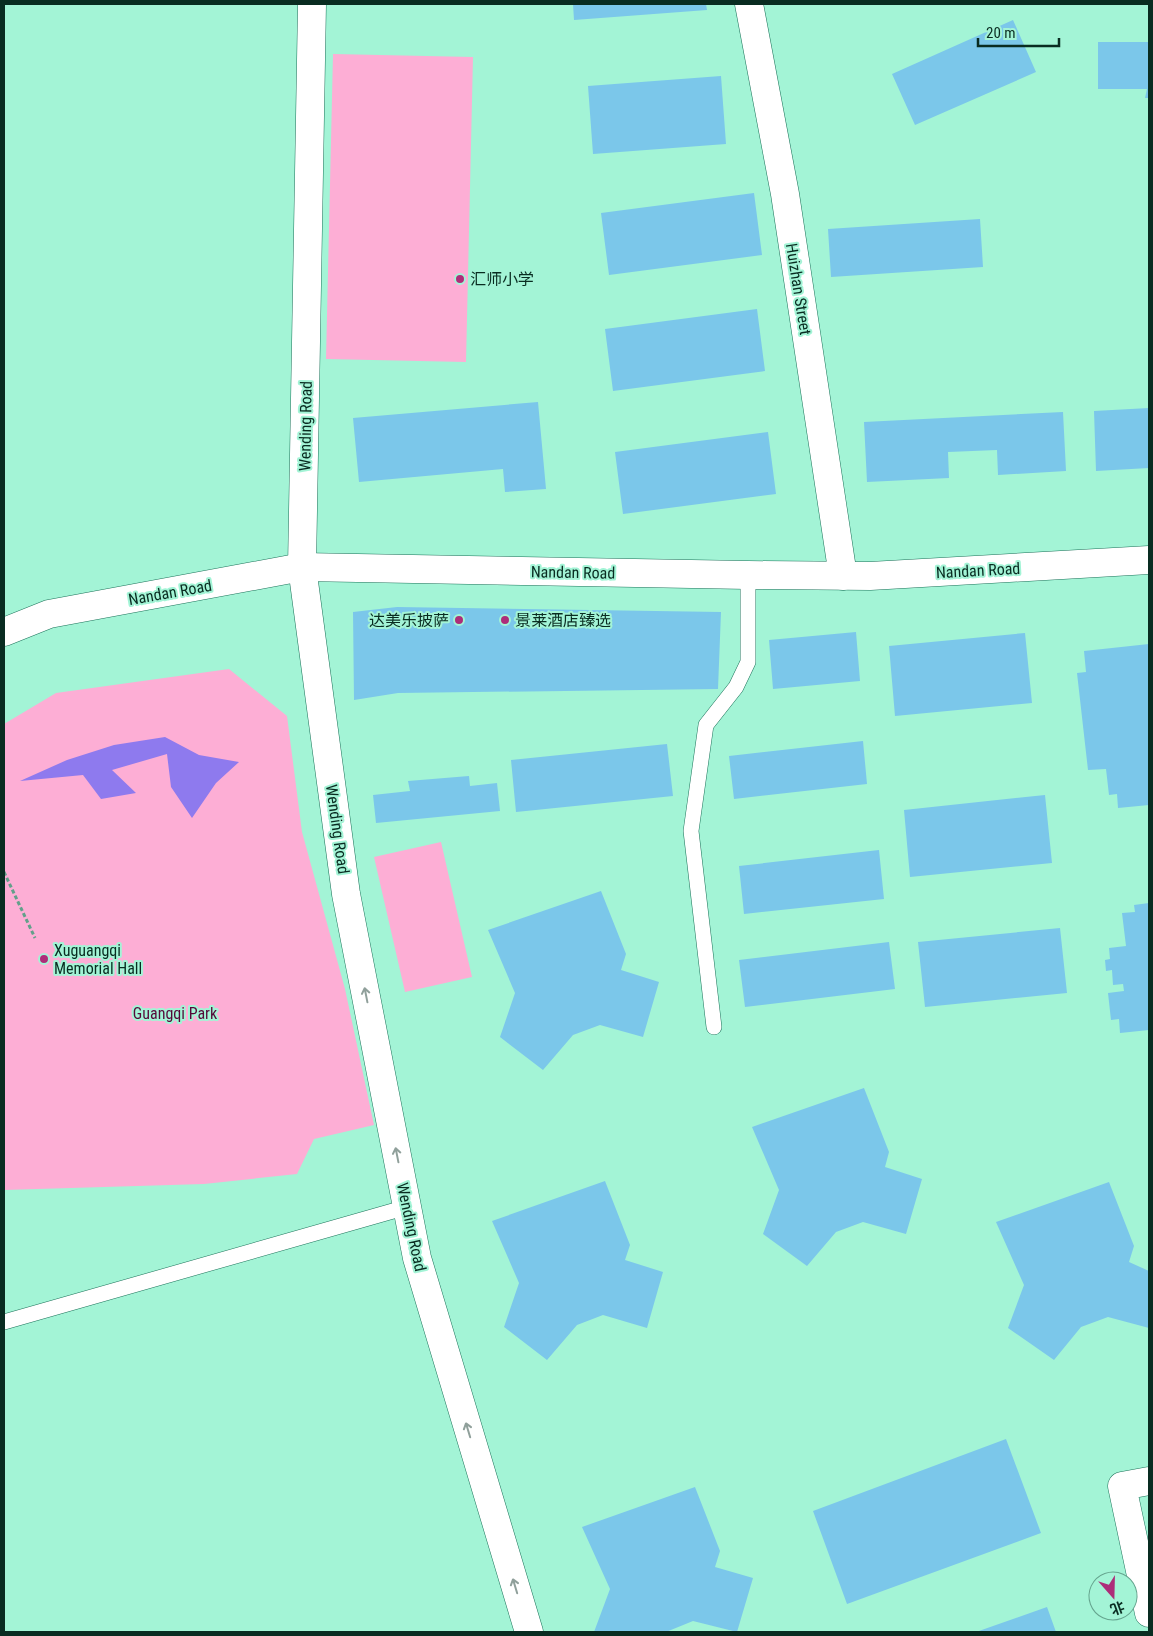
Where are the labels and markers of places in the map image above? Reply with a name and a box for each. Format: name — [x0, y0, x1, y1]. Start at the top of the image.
place label: 汇师小学 — [470, 270, 534, 289]
marker: 汇师小学 — [454, 273, 466, 285]
place label: 达美乐披萨 — [369, 611, 449, 630]
place label: 景莱酒店臻选 — [515, 611, 611, 630]
marker: 达美乐披萨 — [453, 614, 465, 626]
marker: 景莱酒店臻选 — [499, 614, 511, 626]
place label: Xuguangqi Memorial Hall — [54, 941, 142, 978]
marker: Xuguangqi Memorial Hall — [38, 953, 50, 965]

